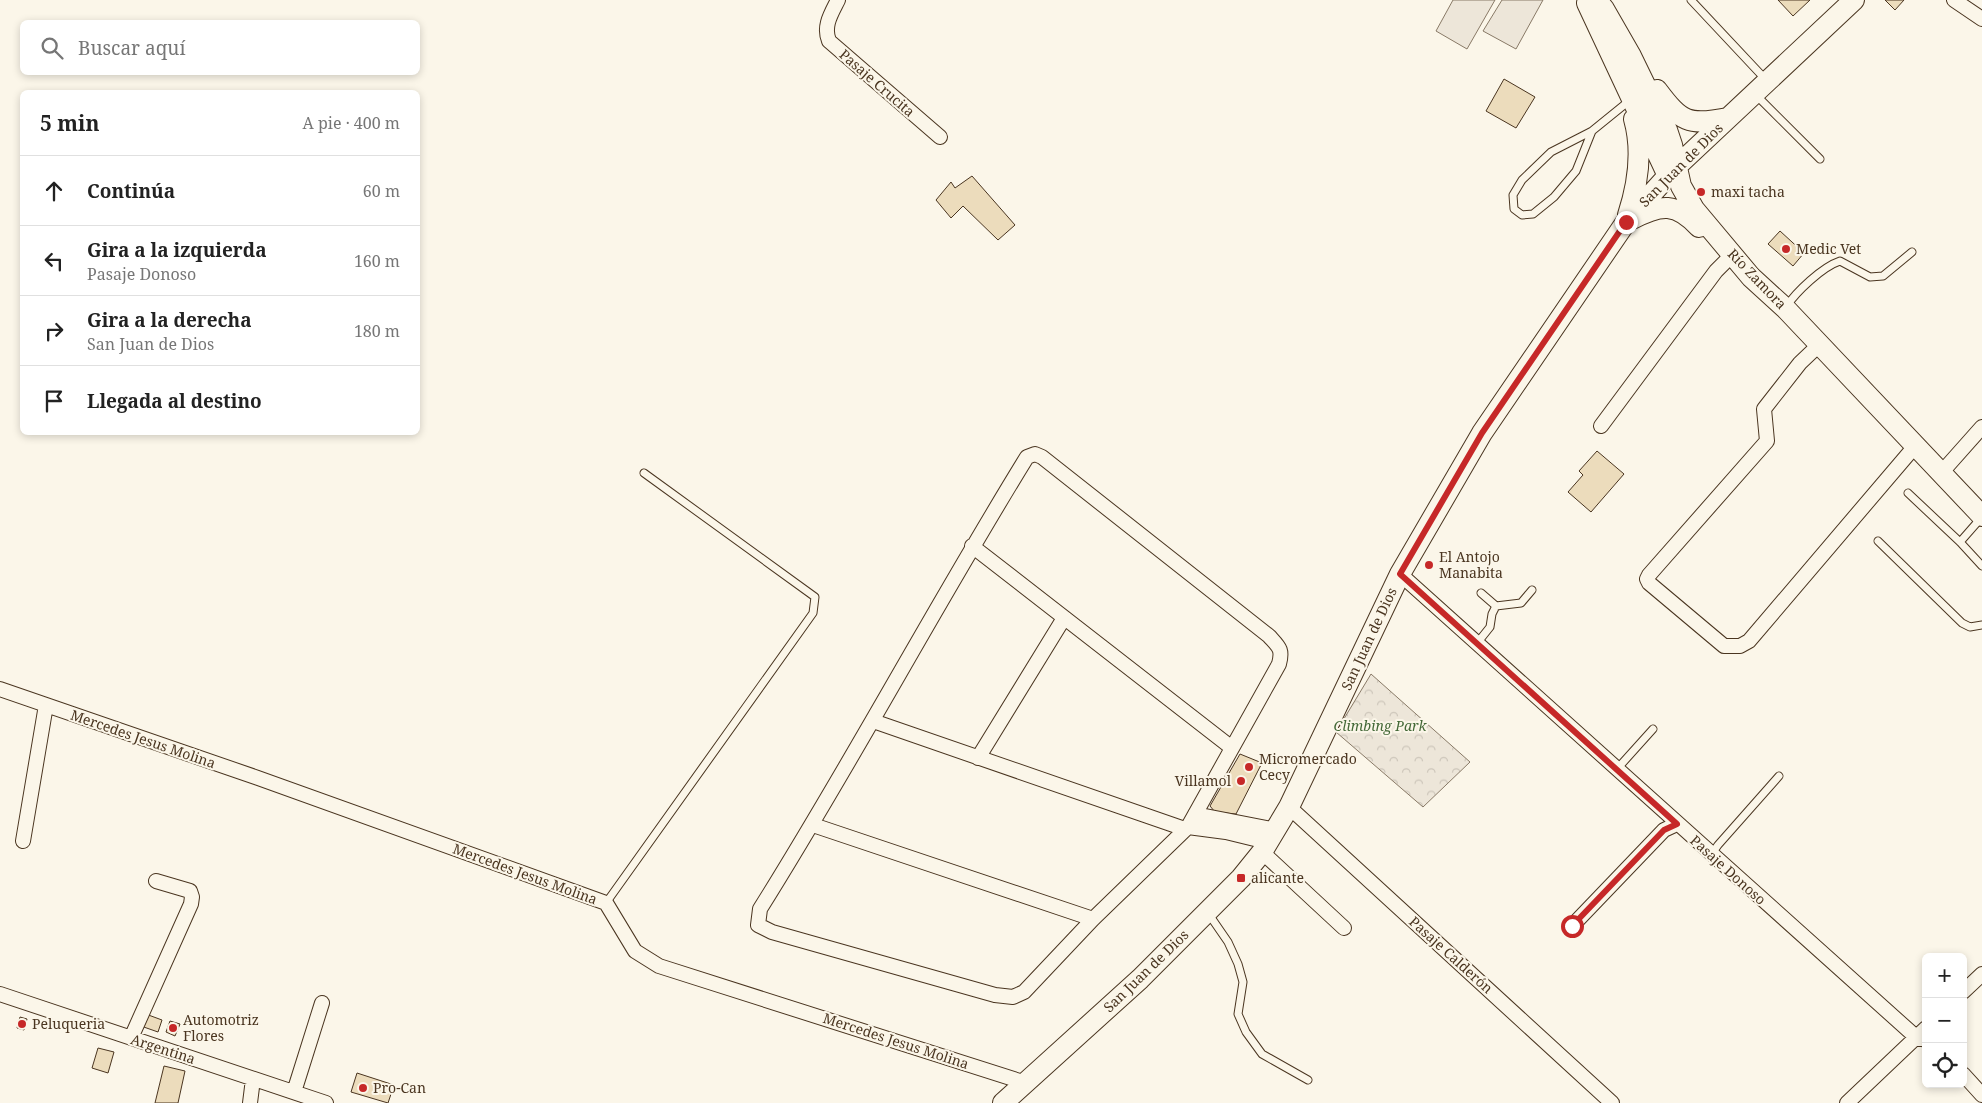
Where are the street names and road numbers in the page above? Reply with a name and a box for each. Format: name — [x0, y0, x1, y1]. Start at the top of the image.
street label: Pasaje Crucita — [836, 45, 919, 121]
street label: San Juan de Dios — [1635, 119, 1727, 211]
street label: Río Zamora — [1724, 244, 1791, 313]
street label: San Juan de Dios — [1336, 584, 1401, 693]
street label: Mercedes Jesus Molina — [68, 705, 218, 772]
street label: Pasaje Donoso — [1686, 831, 1770, 909]
street label: Mercedes Jesus Molina — [450, 839, 600, 909]
street label: Pasaje Calderón — [1405, 912, 1497, 997]
street label: San Juan de Dios — [1099, 925, 1192, 1016]
street label: Mercedes Jesus Molina — [821, 1008, 972, 1073]
street label: Argentina — [128, 1029, 198, 1068]

